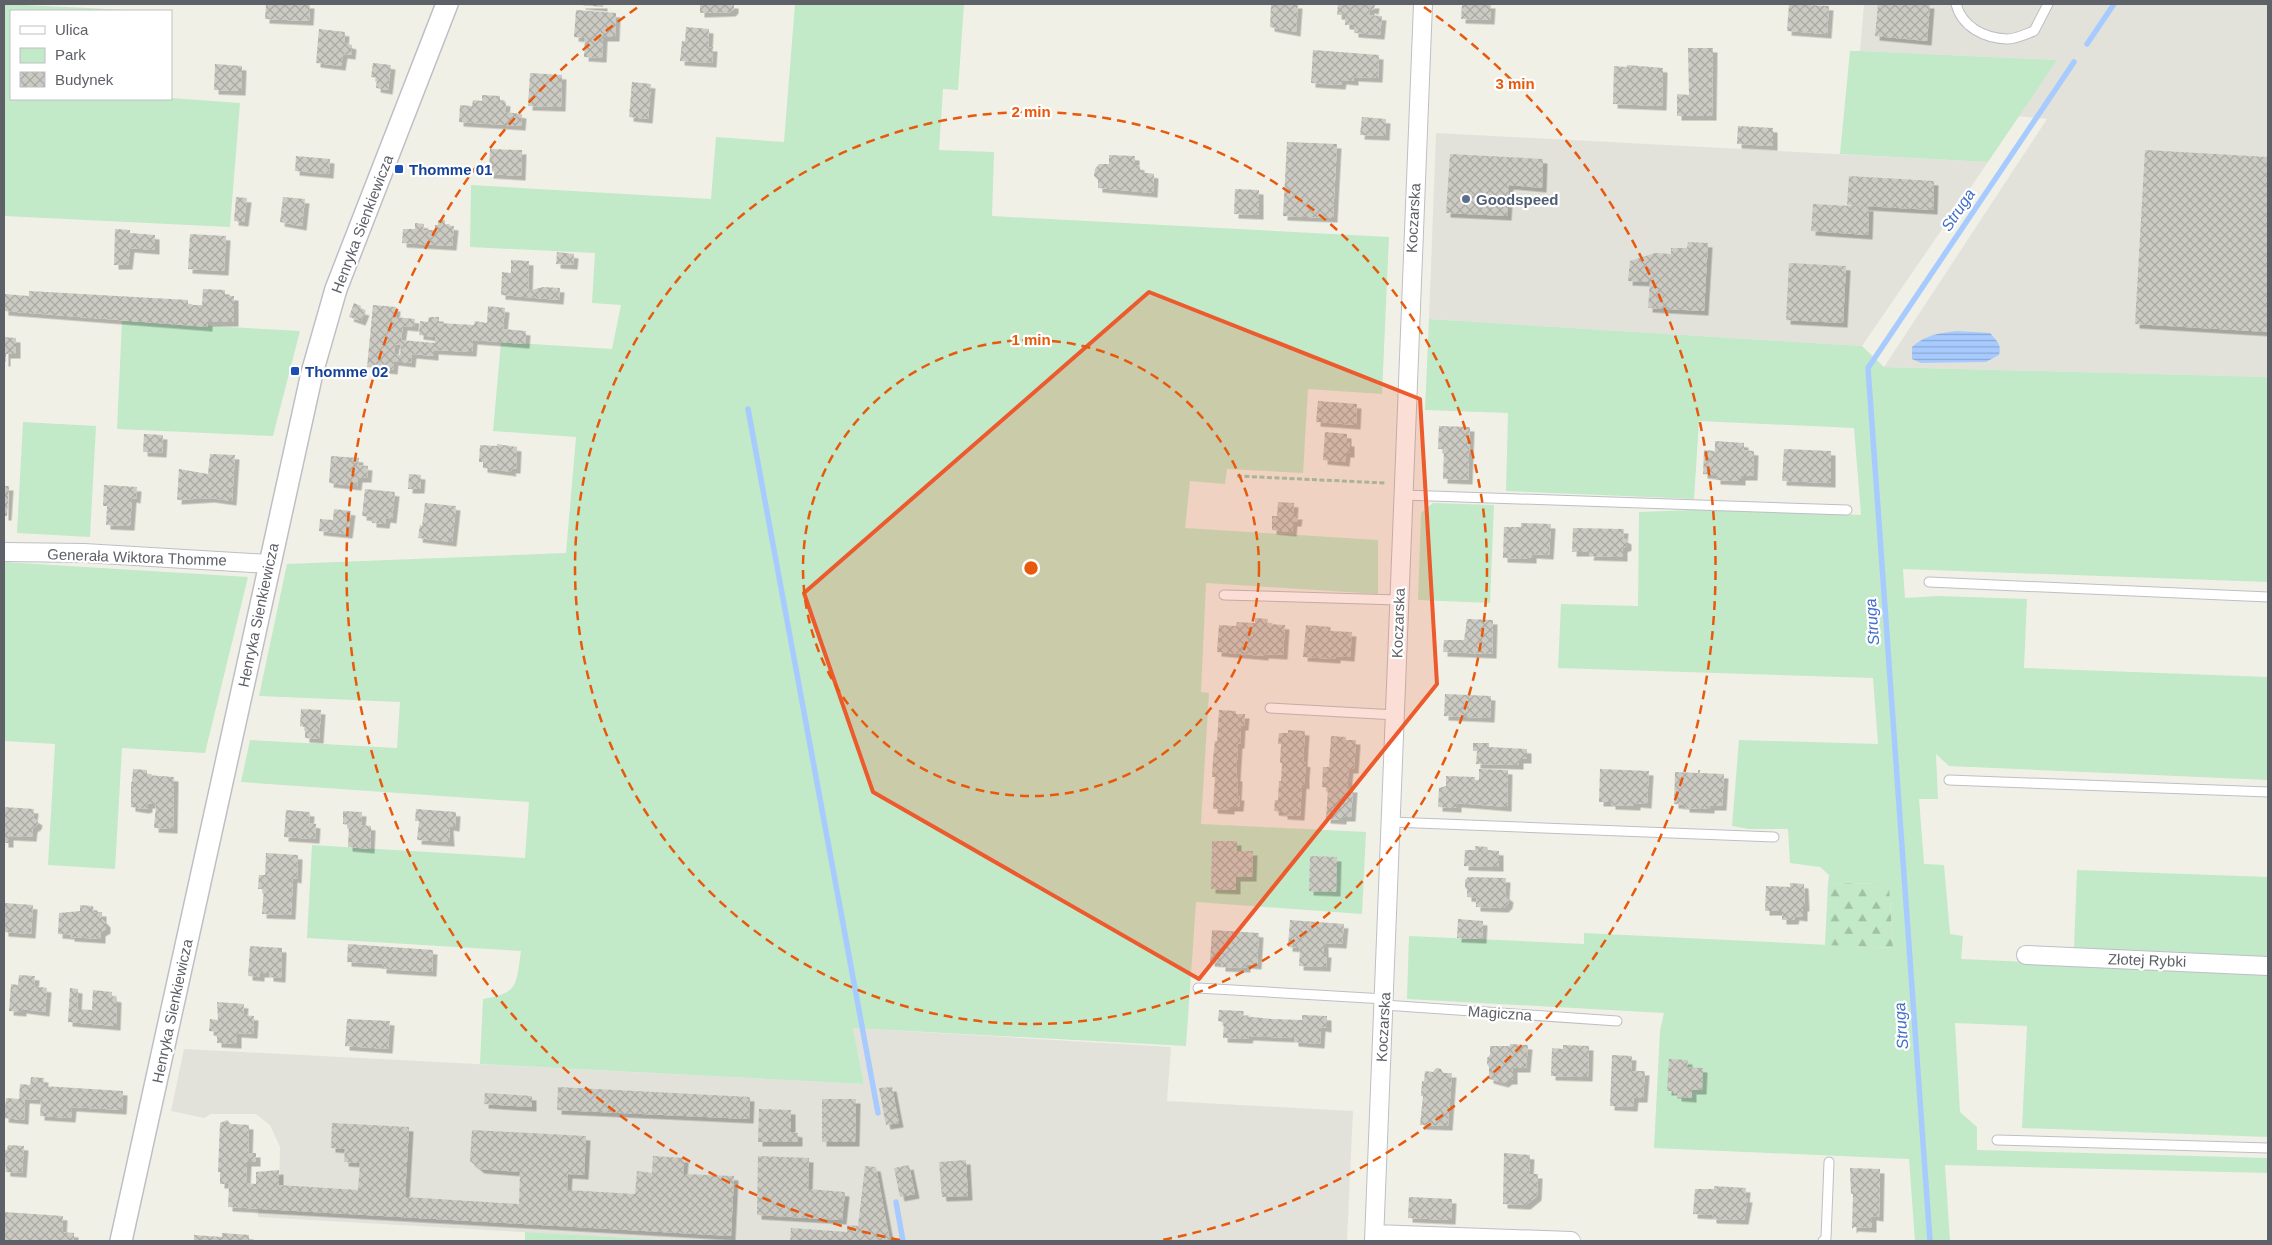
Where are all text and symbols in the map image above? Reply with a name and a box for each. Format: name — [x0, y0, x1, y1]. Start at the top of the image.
legend — [10, 10, 172, 100]
text: Ulica — [55, 21, 89, 38]
text: Park — [55, 46, 86, 63]
text: Budynek — [55, 71, 114, 88]
text: 3 min — [1495, 75, 1535, 92]
text: 2 min — [1011, 103, 1051, 120]
street label: Henryka Sienkiewicza — [328, 152, 396, 296]
place label: Thomme 01 — [409, 161, 492, 178]
marker: Thomme 01 — [393, 163, 405, 175]
street label: Koczarska — [1403, 182, 1423, 253]
water label: Struga — [1938, 186, 1978, 234]
place label: Goodspeed — [1476, 191, 1559, 208]
marker: Goodspeed — [1460, 193, 1472, 205]
text: 1 min — [1011, 331, 1051, 348]
place label: Thomme 02 — [305, 363, 388, 380]
marker: Thomme 02 — [289, 365, 301, 377]
street label: Henryka Sienkiewicza — [234, 541, 282, 689]
street label: Generała Wiktora Thomme — [47, 545, 227, 569]
centre of rings — [1022, 559, 1040, 577]
street label: Koczarska — [1388, 587, 1408, 658]
water label: Struga — [1862, 598, 1882, 646]
street label: Henryka Sienkiewicza — [148, 937, 196, 1085]
street label: Złotej Rybki — [2108, 950, 2186, 970]
street label: Koczarska — [1373, 991, 1393, 1062]
street label: Magiczna — [1467, 1002, 1533, 1024]
water label: Struga — [1891, 1002, 1911, 1050]

